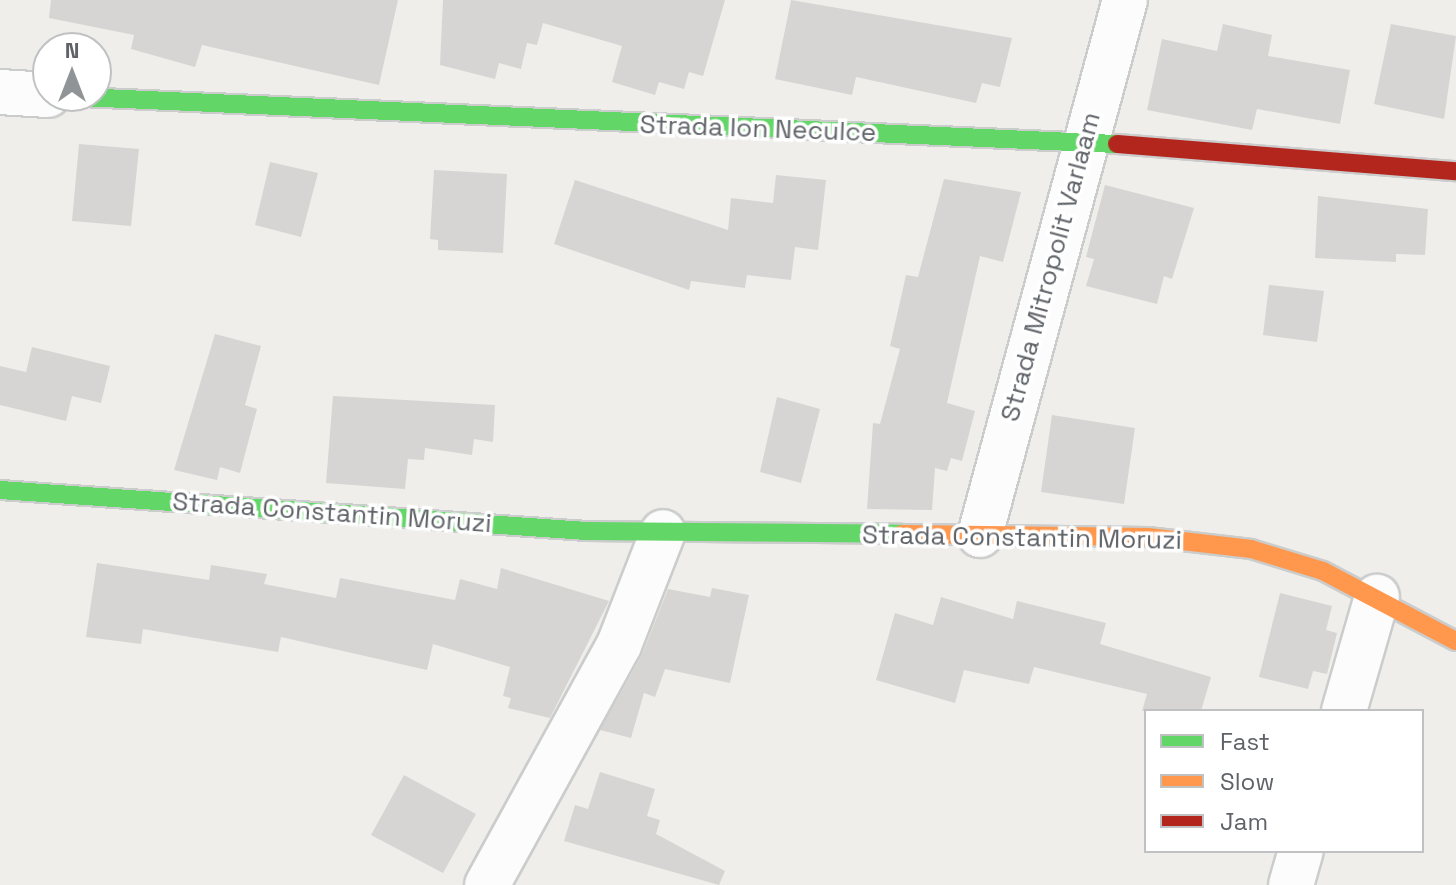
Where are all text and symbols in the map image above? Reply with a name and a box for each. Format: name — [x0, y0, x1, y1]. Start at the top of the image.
north arrow — [32, 32, 112, 112]
text: N — [65, 36, 79, 64]
street label: Strada Ion Neculce — [639, 109, 877, 149]
street label: Strada Mitropolit Varlaam — [995, 109, 1107, 425]
street label: Strada Constantin Moruzi — [171, 486, 493, 540]
street label: Strada Constantin Moruzi — [862, 520, 1182, 556]
legend — [1144, 709, 1424, 853]
text: Fast — [1220, 726, 1270, 757]
text: Slow — [1220, 766, 1274, 797]
text: Jam — [1220, 806, 1268, 837]

